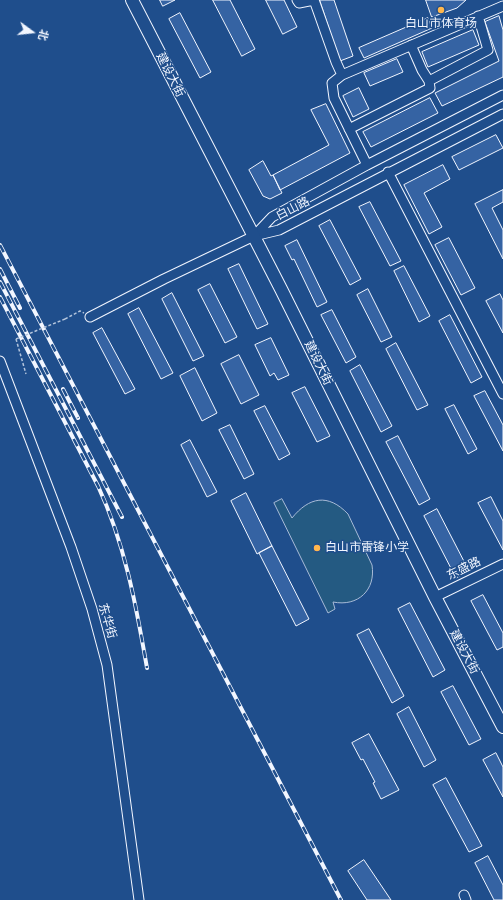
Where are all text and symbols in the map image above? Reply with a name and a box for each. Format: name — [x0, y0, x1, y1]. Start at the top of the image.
marker: 白山市体育场 — [436, 5, 446, 15]
north arrow — [12, 12, 52, 52]
place label: 白山市体育场 — [405, 17, 477, 31]
text: 北 — [36, 28, 51, 42]
street label: 建设大街 — [153, 50, 187, 100]
street label: 白山路 — [274, 194, 312, 224]
street label: 建设大街 — [301, 338, 335, 388]
place label: 白山市雷锋小学 — [325, 541, 409, 555]
marker: 白山市雷锋小学 — [312, 543, 322, 553]
street label: 东盛路 — [445, 555, 483, 583]
street label: 东华街 — [95, 602, 119, 640]
street label: 建设大街 — [446, 627, 482, 677]

